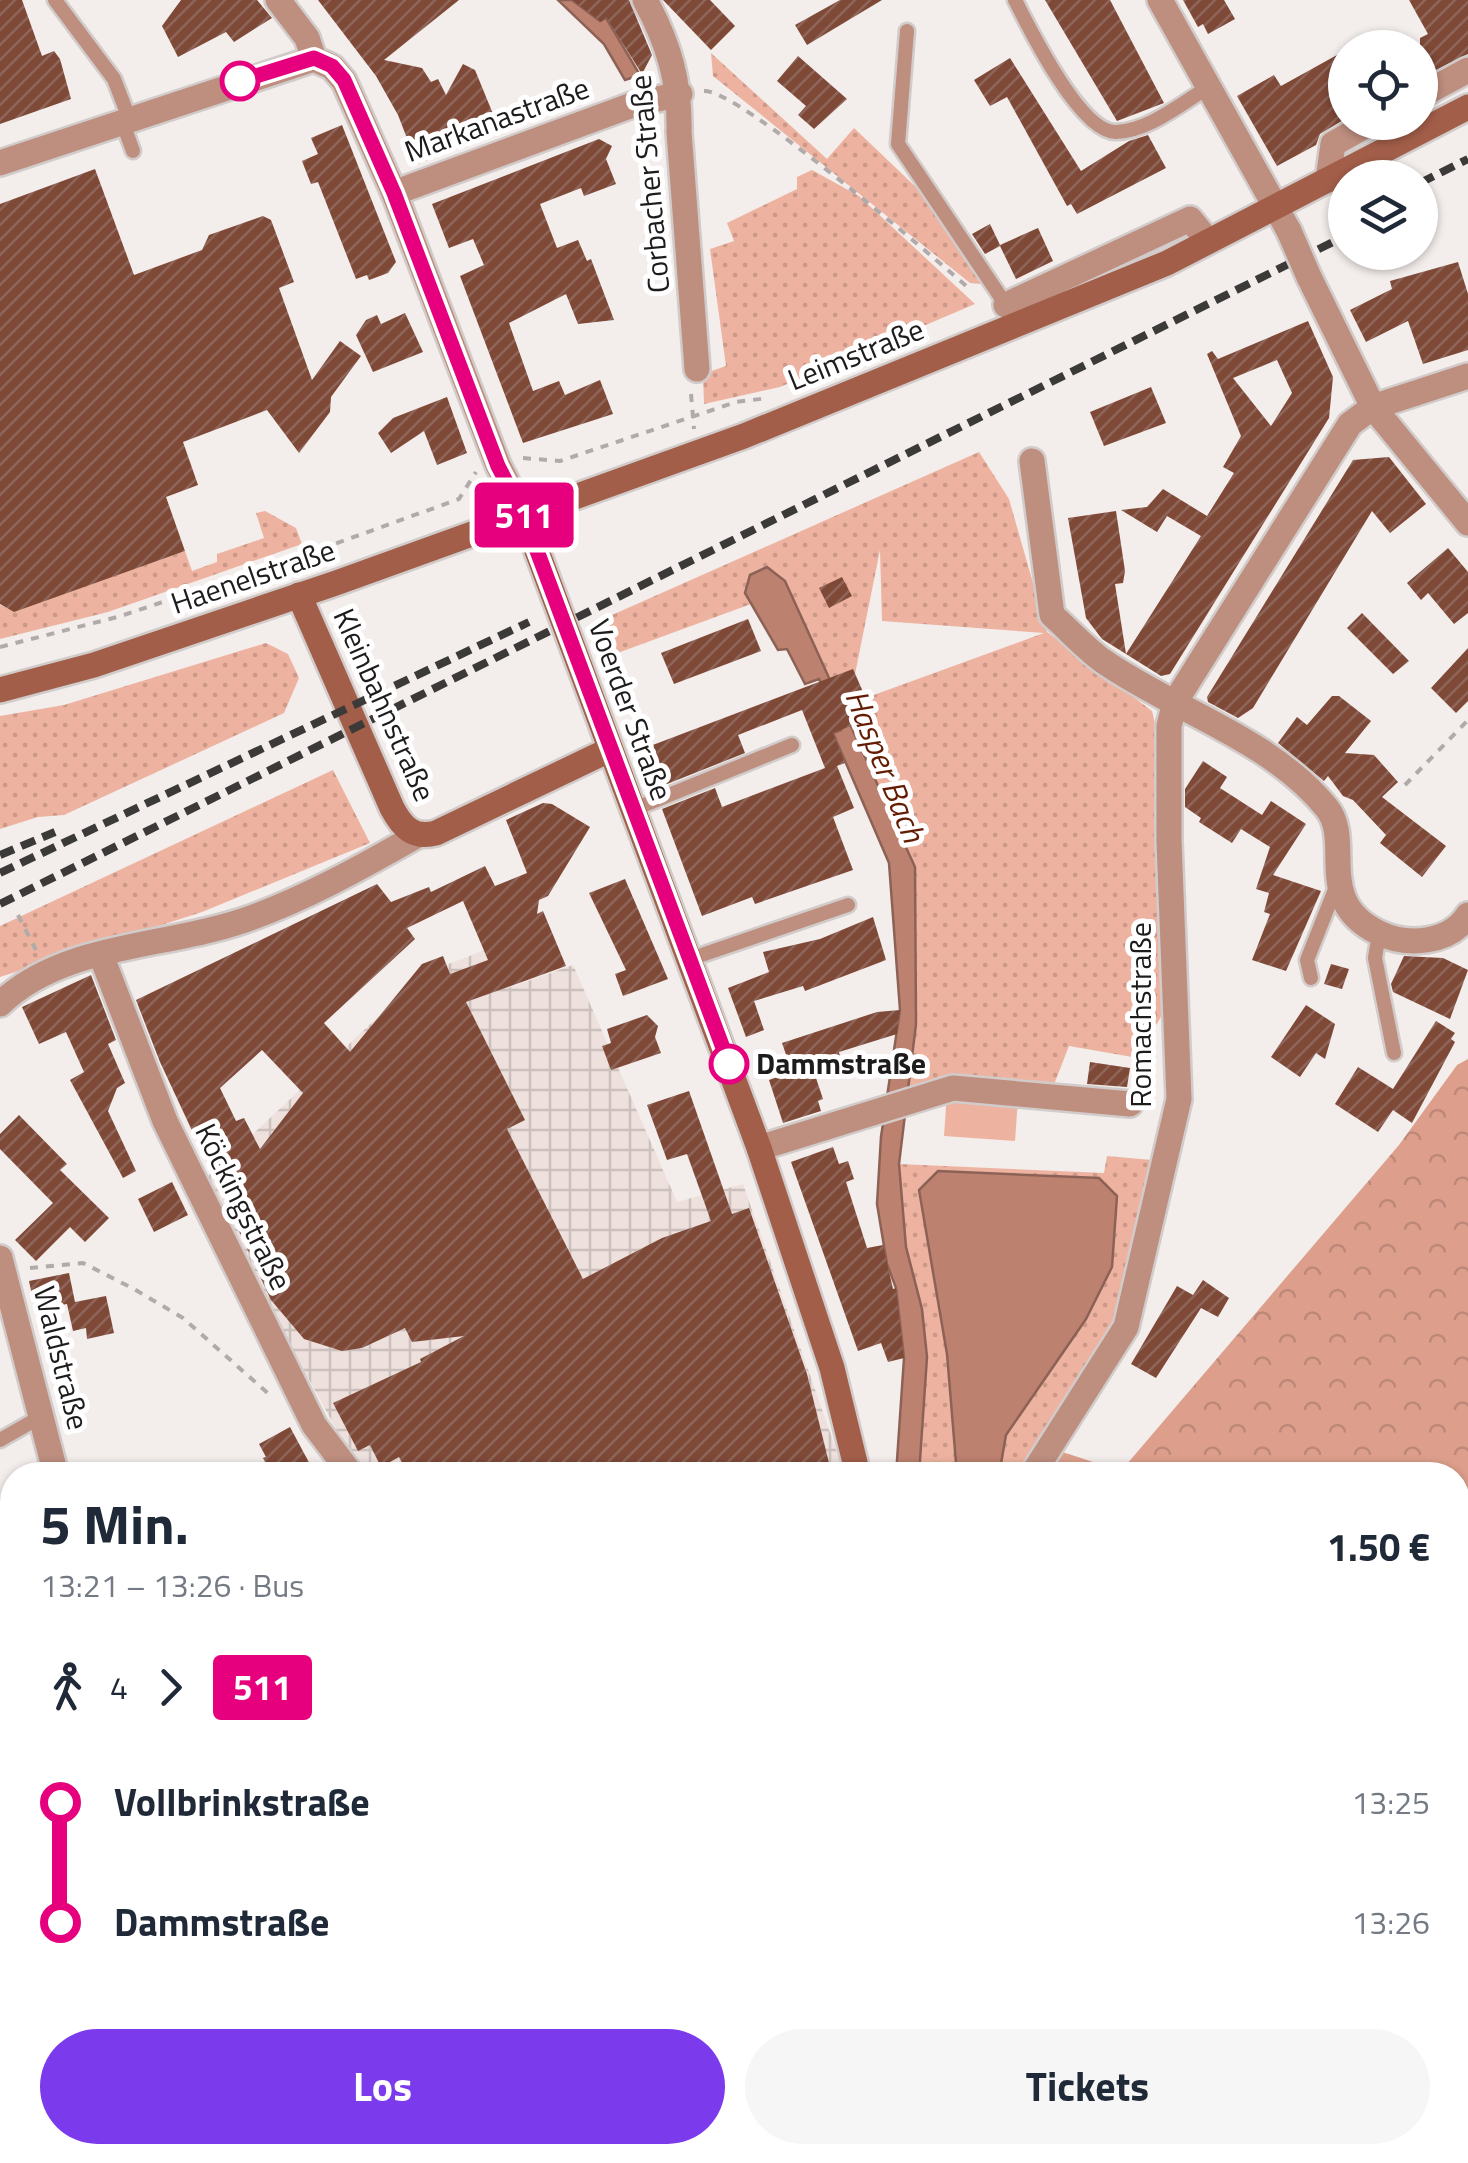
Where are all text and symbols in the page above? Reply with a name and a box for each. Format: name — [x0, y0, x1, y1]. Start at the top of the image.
map controls — [1328, 30, 1438, 270]
button: locate — [1328, 30, 1438, 140]
unlabelled marker — [221, 62, 259, 100]
street label: Markanastraße — [398, 64, 595, 174]
street label: Corbacher Straße — [617, 73, 681, 295]
button: layers — [1328, 160, 1438, 270]
street label: Leimstraße — [781, 306, 931, 402]
line badge: 511 — [466, 482, 582, 548]
text: 511 — [495, 488, 553, 542]
street label: Haenelstraße — [164, 526, 341, 626]
street label: Kleinbahnstraße — [322, 601, 448, 809]
street label: Voerder Straße — [577, 613, 685, 807]
water label: Hasper Bach — [834, 682, 939, 850]
street label: Romachstraße — [1117, 922, 1163, 1108]
place label: Dammstraße — [756, 1040, 926, 1086]
marker: Dammstraße — [710, 1045, 748, 1083]
street label: Köckingstraße — [184, 1115, 304, 1298]
street label: Waldstraße — [22, 1281, 102, 1434]
text: 5 Min. — [40, 1482, 189, 1565]
text: 1.50 € — [1327, 1518, 1430, 1576]
text: 13:21 – 13:26 · Bus — [40, 1561, 304, 1609]
icon: walk — [40, 1660, 95, 1715]
icon: forward — [143, 1660, 198, 1715]
text: 511 — [233, 1660, 292, 1714]
text: 4 — [110, 1663, 128, 1711]
text: Vollbrinkstraße — [114, 1773, 370, 1831]
text: 13:25 — [1351, 1778, 1430, 1826]
text: Dammstraße — [114, 1893, 329, 1951]
text: 13:26 — [1351, 1898, 1430, 1946]
button: Los — [40, 2029, 725, 2144]
button: Tickets — [745, 2029, 1430, 2144]

